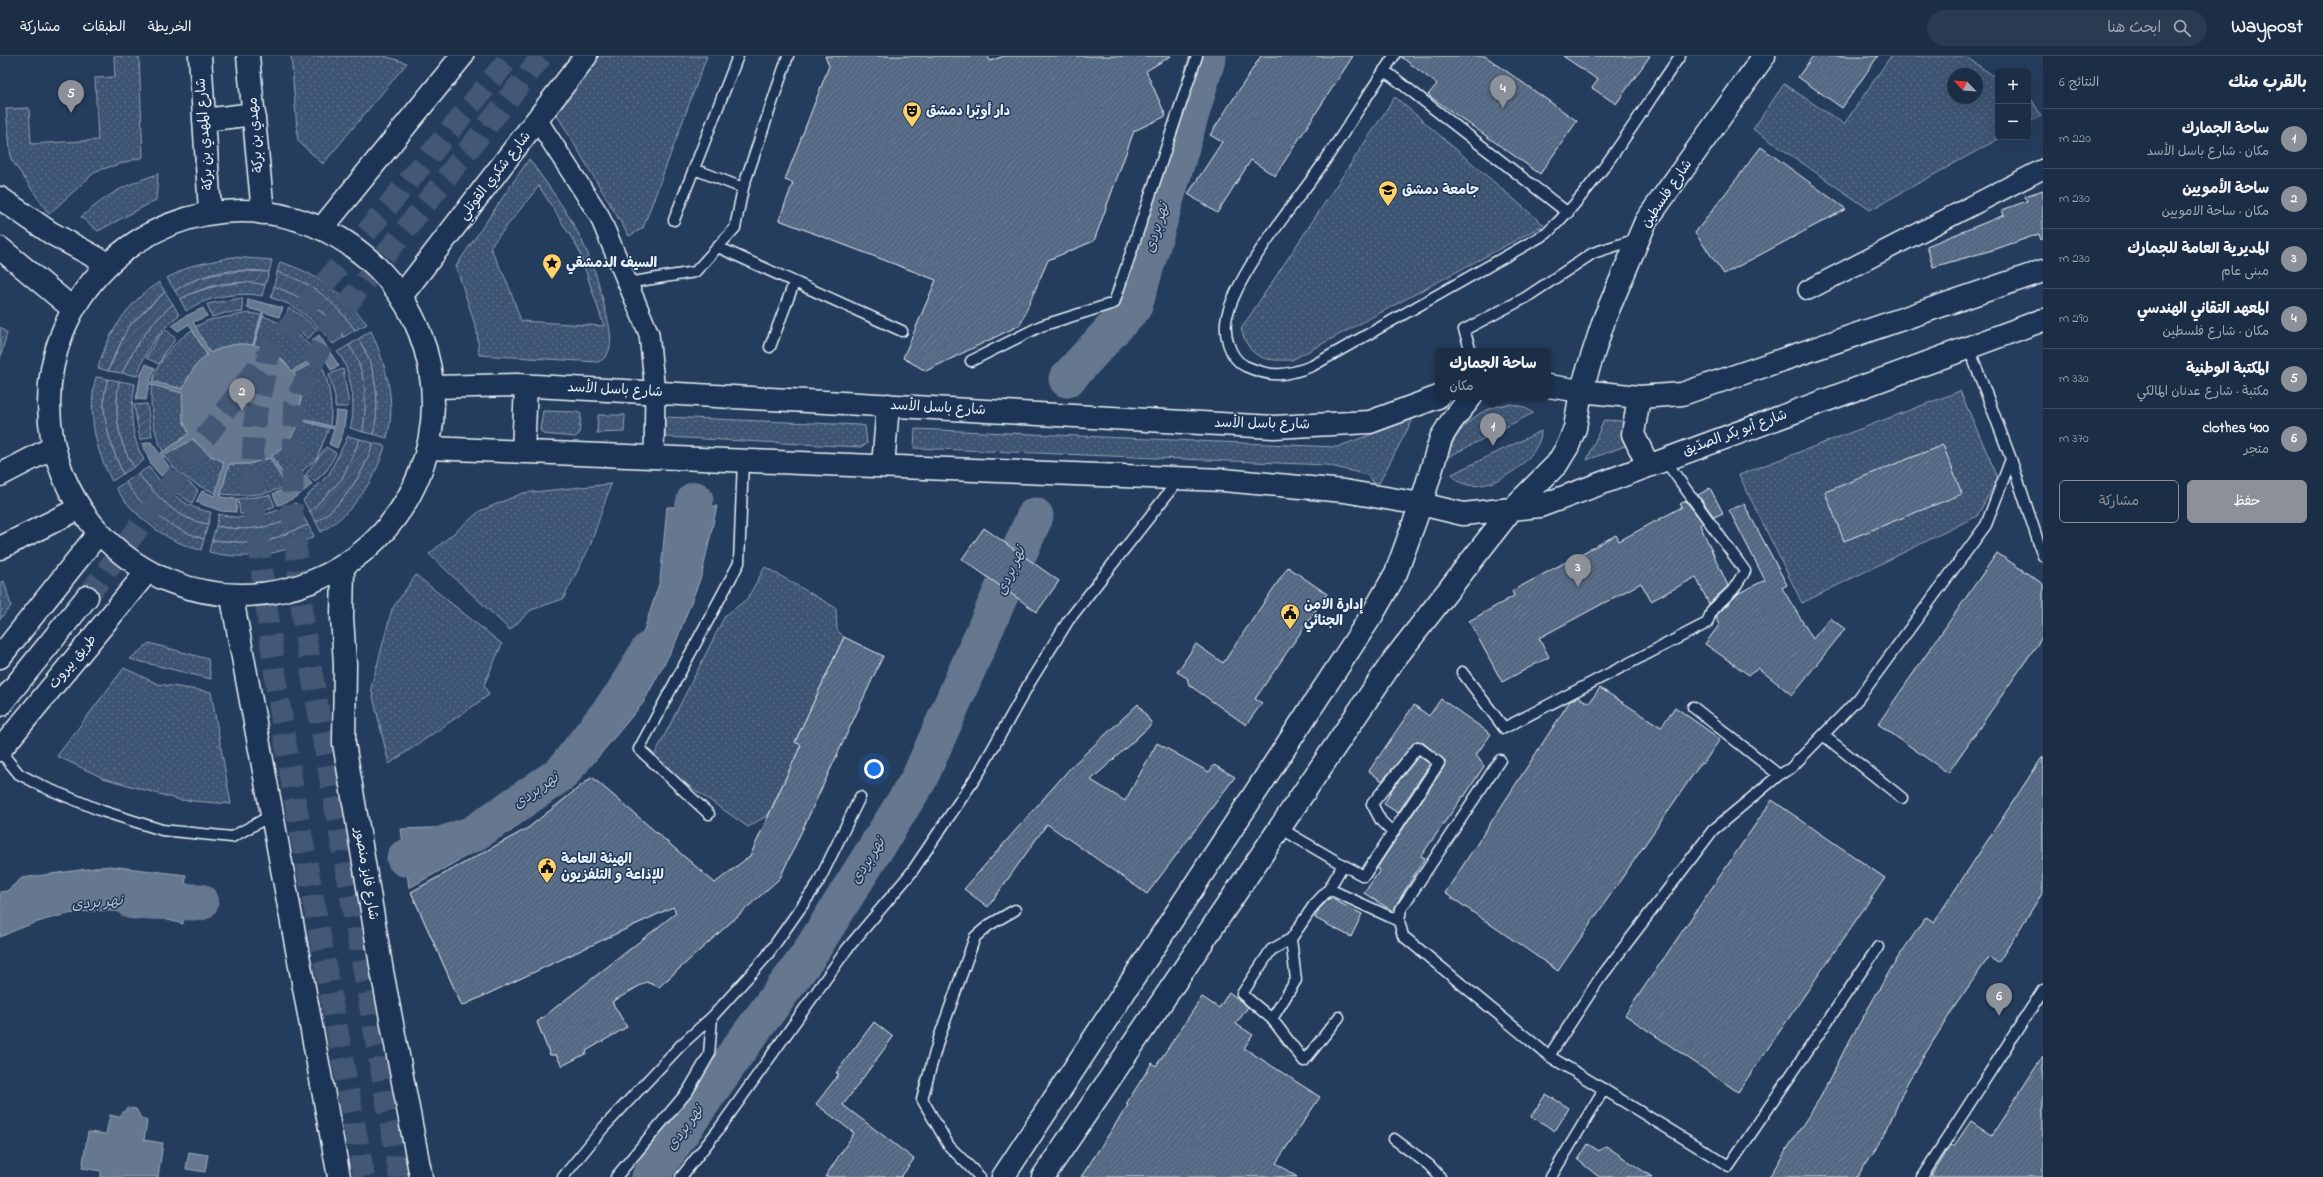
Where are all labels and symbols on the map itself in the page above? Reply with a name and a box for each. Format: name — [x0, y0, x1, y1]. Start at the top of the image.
north arrow — [1947, 68, 1983, 104]
pin: 4 — [1490, 75, 1516, 108]
street label: شارع المهدي بن بركة — [191, 77, 219, 191]
pin: 5 — [58, 80, 84, 113]
street label: مهدي بن بركة — [242, 96, 270, 174]
theatre icon: دار أوبّرا دمشق — [901, 100, 923, 128]
place label: دار أوبّرا دمشق — [926, 101, 1010, 122]
street label: شارع شكري القوتلي — [454, 127, 537, 225]
street label: شارع فلسطين — [1636, 155, 1698, 233]
school or university icon: جامعة دمشق — [1377, 179, 1399, 207]
place label: جامعة دمشق — [1402, 180, 1479, 201]
water label: نهر بردى — [1139, 199, 1176, 256]
place icon: السيف الدمشقي — [541, 252, 563, 280]
place label: السيف الدمشقي — [566, 253, 658, 275]
street label: شارع باسل الأسد — [567, 377, 663, 403]
pin: 2 — [229, 378, 255, 411]
street label: شارع باسل الأسد — [890, 395, 986, 421]
street label: شارع أبو بكر الصدّيق — [1680, 404, 1790, 462]
street label: شارع باسل الأسد — [1214, 413, 1310, 435]
pin: 1 — [1480, 413, 1506, 446]
water label: نهر بردى — [990, 541, 1032, 599]
pin: 3 — [1565, 554, 1591, 587]
place label: إدارة الامن الجنائي — [1304, 595, 1363, 633]
public building icon: إدارة الامن الجنائي — [1279, 602, 1301, 630]
street label: طريق بيروت — [44, 630, 102, 694]
your location — [864, 759, 884, 779]
water label: نهر بردى — [509, 766, 565, 815]
street label: شارع فايز منصور — [348, 825, 384, 922]
water label: نهر بردى — [845, 832, 892, 889]
place label: الهيئة العامة للإذاعة و التلفزيون — [561, 849, 664, 886]
public building icon: الهيئة العامة للإذاعة و التلفزيون — [536, 856, 558, 884]
water label: نهر بردى — [70, 890, 125, 916]
pin: 6 — [1986, 983, 2012, 1016]
water label: نهر بردى — [661, 1099, 710, 1155]

